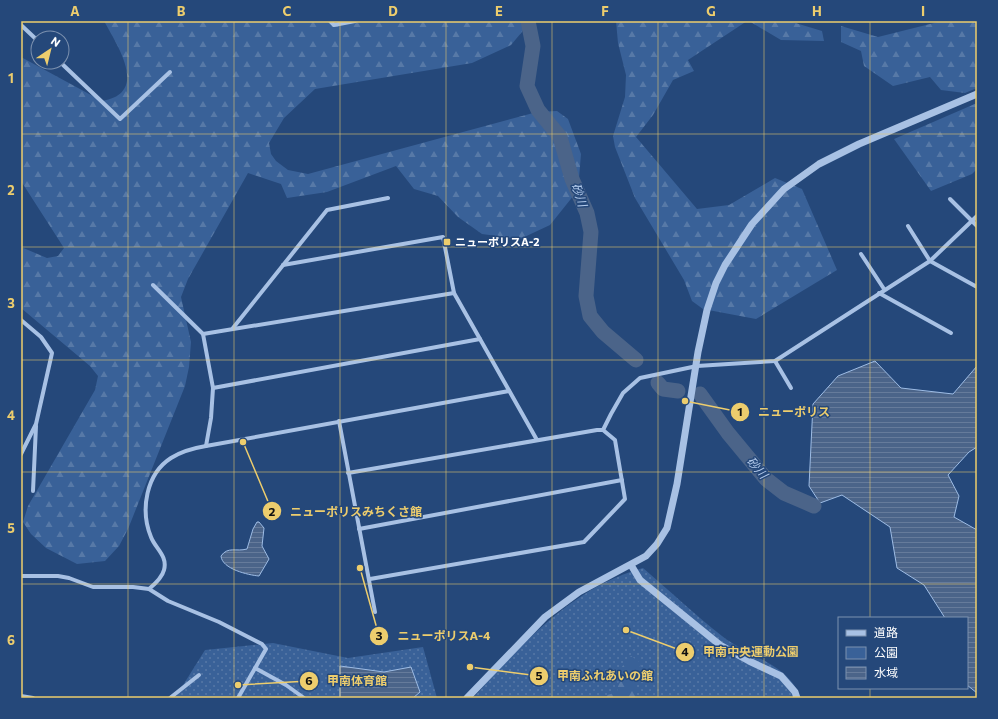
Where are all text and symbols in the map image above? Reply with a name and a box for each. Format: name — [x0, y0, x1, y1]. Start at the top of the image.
text: A — [70, 3, 80, 19]
text: B — [177, 3, 186, 19]
text: C — [283, 3, 292, 19]
text: D — [388, 3, 398, 19]
text: E — [495, 3, 503, 19]
text: F — [601, 3, 609, 19]
text: G — [706, 3, 716, 19]
text: H — [812, 3, 822, 19]
text: I — [921, 3, 925, 19]
north arrow — [30, 30, 70, 70]
text: N — [49, 34, 63, 49]
text: 1 — [8, 70, 14, 86]
water label: 砂川 — [570, 181, 591, 210]
text: 2 — [7, 182, 15, 198]
place label: ニューポリスA-2 — [455, 235, 540, 248]
marker: ニューポリスA-2 — [442, 237, 452, 247]
text: 3 — [7, 295, 15, 311]
callout: ニューポリス — [730, 400, 838, 424]
text: 1 — [737, 404, 743, 418]
text: ニューポリス — [758, 404, 830, 418]
text: 4 — [7, 407, 15, 423]
water label: 砂川 — [745, 454, 772, 482]
callout: ニューポリスみちくさ館 — [262, 499, 430, 523]
text: 2 — [269, 504, 276, 518]
text: ニューポリスみちくさ館 — [290, 504, 422, 518]
text: 5 — [7, 520, 15, 536]
legend — [838, 617, 968, 689]
callout: ニューポリスA-4 — [369, 624, 498, 648]
text: 道路 — [874, 625, 898, 639]
text: 3 — [376, 628, 383, 642]
text: ニューポリスA-4 — [398, 628, 491, 642]
text: 6 — [7, 632, 15, 648]
callout: 甲南中央運動公園 — [675, 640, 807, 664]
text: 4 — [681, 644, 689, 658]
text: 甲南中央運動公園 — [703, 644, 799, 658]
text: 公園 — [874, 645, 898, 659]
callout: 甲南ふれあいの館 — [529, 664, 661, 688]
text: 水域 — [874, 665, 898, 679]
text: 5 — [536, 668, 543, 682]
text: 甲南ふれあいの館 — [557, 668, 653, 682]
callout: 甲南体育館 — [299, 669, 395, 693]
text: 6 — [305, 673, 313, 687]
text: 甲南体育館 — [327, 673, 387, 687]

